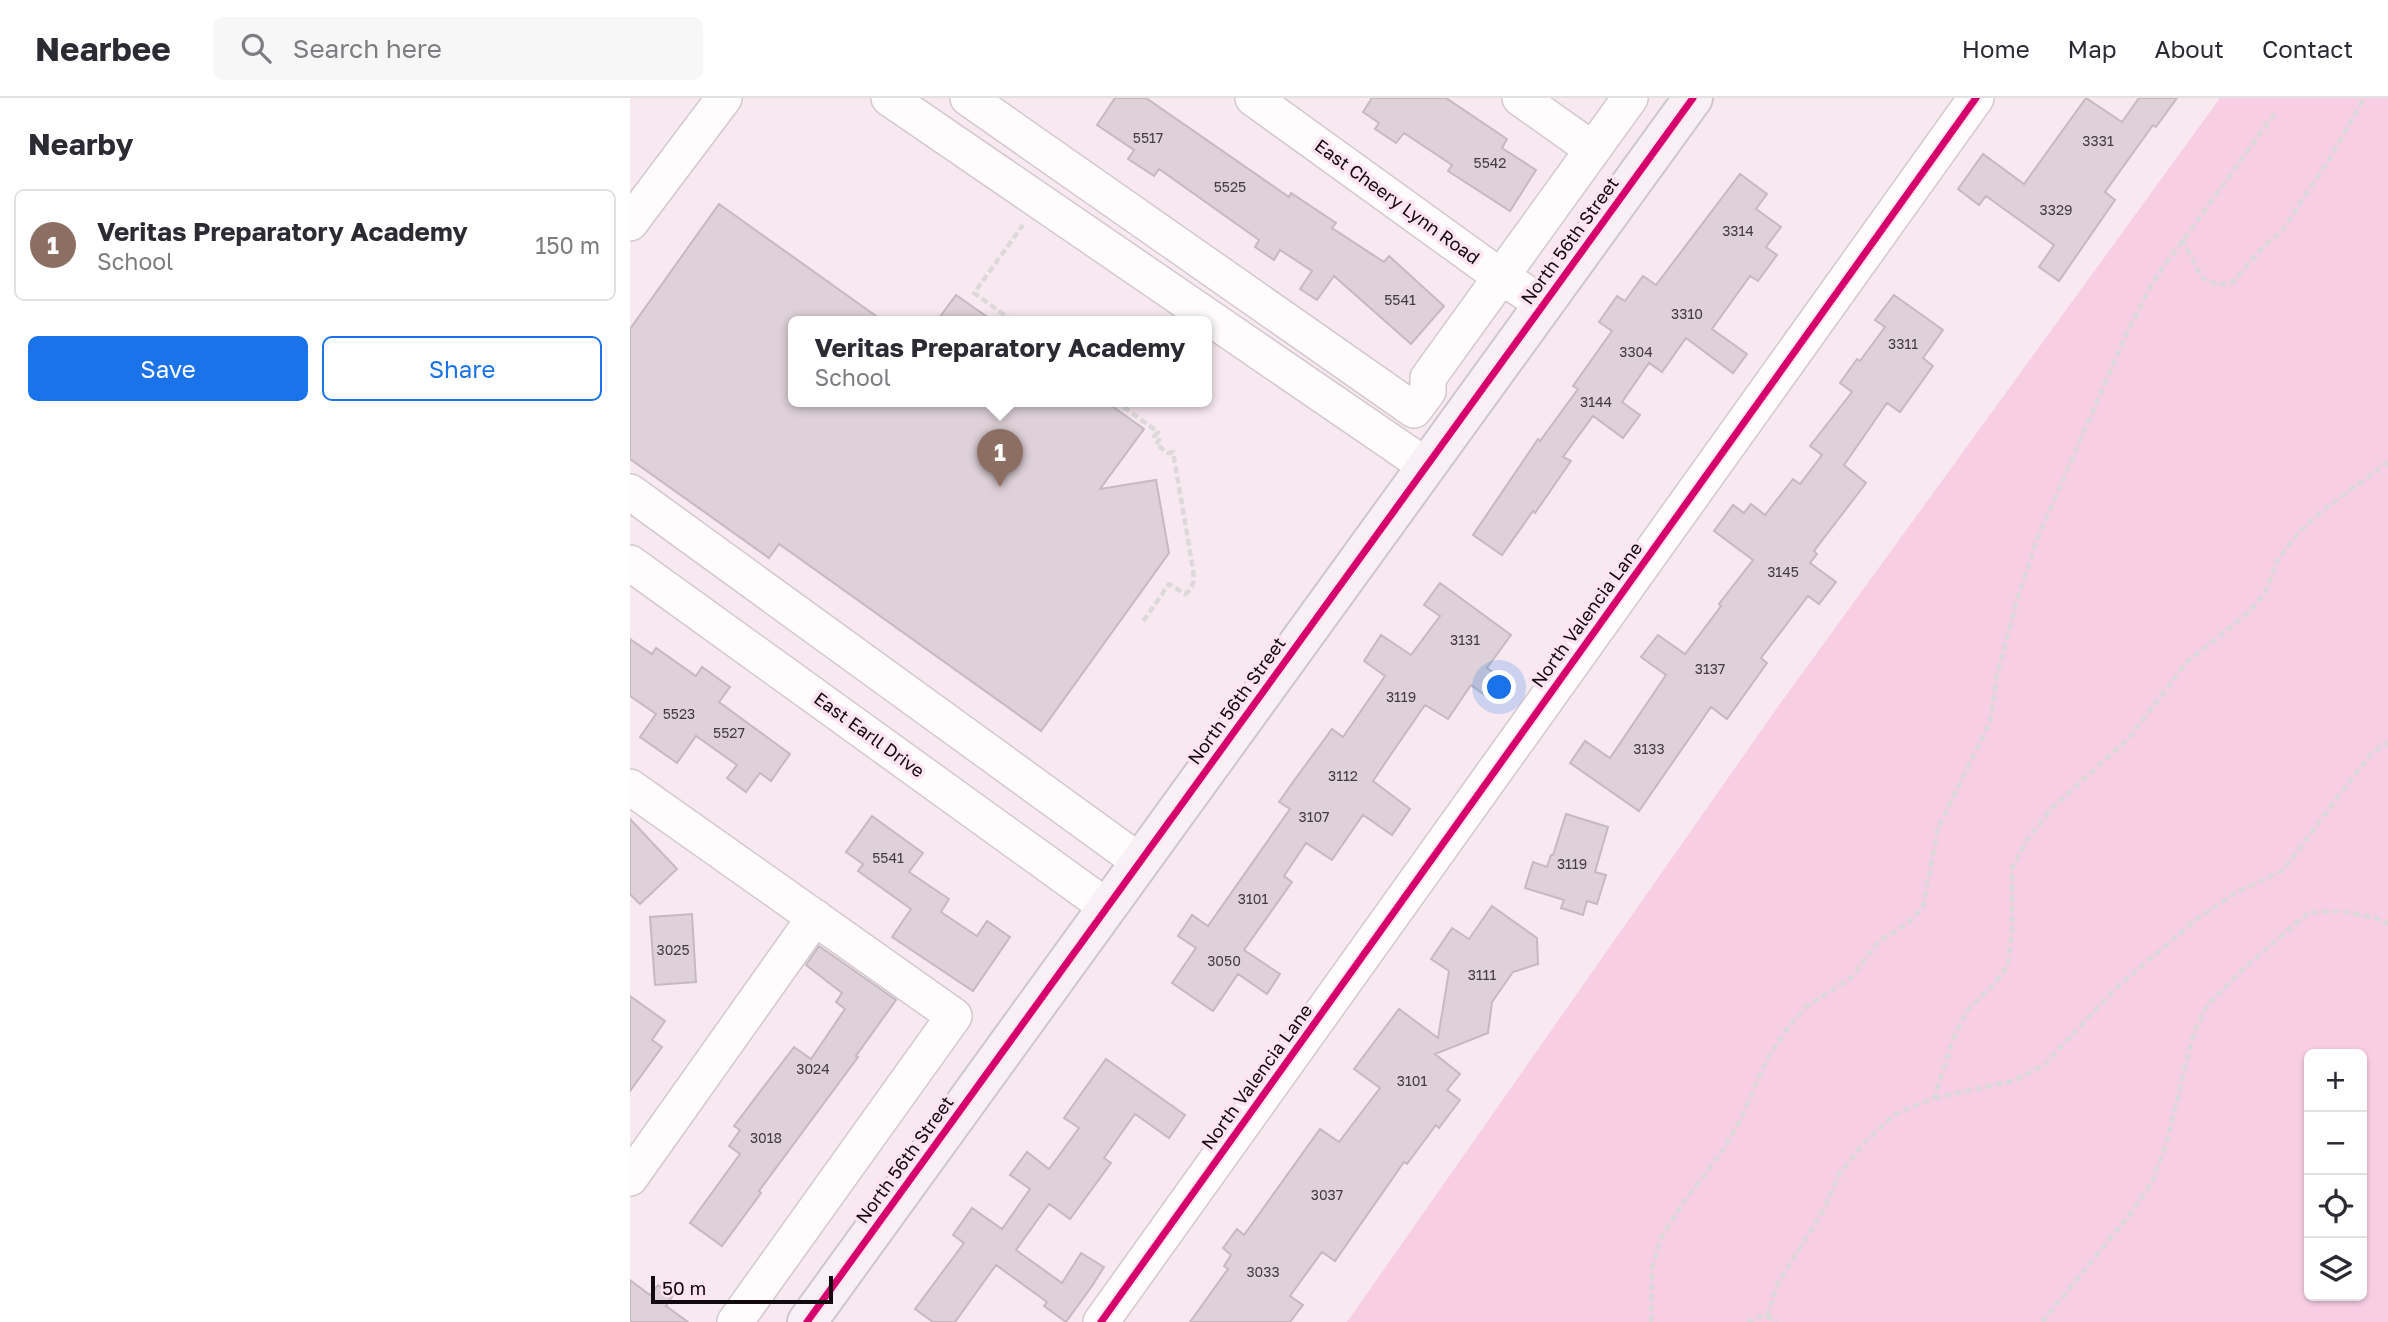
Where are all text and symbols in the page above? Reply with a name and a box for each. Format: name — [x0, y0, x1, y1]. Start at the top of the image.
search box — [213, 17, 703, 80]
text: Nearbee — [35, 29, 171, 68]
icon: search — [237, 29, 275, 67]
text: Search here — [293, 33, 442, 64]
text: Home — [1962, 34, 2030, 63]
text: Map — [2068, 34, 2117, 63]
text: About — [2155, 34, 2224, 63]
text: Contact — [2262, 34, 2353, 63]
text: Nearby — [28, 126, 133, 162]
house number: 5517 — [1133, 129, 1163, 146]
house number: 3331 — [2082, 132, 2114, 149]
street label: East Cheery Lynn Road — [1311, 134, 1484, 268]
house number: 5542 — [1474, 154, 1506, 171]
street label: North 56th Street — [1516, 172, 1623, 308]
house number: 5525 — [1214, 178, 1246, 195]
house number: 3329 — [2040, 201, 2072, 218]
text: Veritas Preparatory Academy — [97, 216, 468, 247]
house number: 3314 — [1722, 222, 1754, 239]
text: 1 — [47, 231, 59, 259]
text: 150 m — [535, 231, 600, 259]
text: School — [97, 247, 173, 275]
house number: 5541 — [1384, 291, 1416, 308]
house number: 3310 — [1671, 305, 1703, 322]
popup — [788, 316, 1212, 407]
text: Veritas Preparatory Academy — [815, 332, 1185, 363]
house number: 3311 — [1888, 335, 1918, 352]
button: Save — [28, 336, 308, 401]
button: Share — [322, 336, 602, 401]
house number: 3304 — [1619, 343, 1653, 360]
text: School — [815, 363, 891, 391]
house number: 3144 — [1580, 393, 1612, 410]
pin: 1 — [977, 429, 1023, 487]
street label: North Valencia Lane — [1526, 537, 1646, 691]
house number: 3145 — [1767, 563, 1799, 580]
house number: 3131 — [1450, 631, 1480, 648]
street label: North 56th Street — [1183, 632, 1290, 768]
house number: 3137 — [1695, 660, 1725, 677]
your location — [1482, 670, 1516, 704]
street label: East Earll Drive — [810, 687, 929, 782]
house number: 3119 — [1386, 688, 1416, 705]
house number: 5523 — [663, 705, 695, 722]
house number: 5527 — [713, 724, 745, 741]
house number: 3133 — [1633, 740, 1665, 757]
house number: 3112 — [1328, 767, 1358, 784]
house number: 3107 — [1298, 808, 1330, 825]
house number: 5541 — [872, 849, 904, 866]
house number: 3119 — [1557, 855, 1587, 872]
house number: 3101 — [1238, 890, 1268, 907]
house number: 3025 — [656, 941, 690, 958]
house number: 3050 — [1207, 952, 1241, 969]
house number: 3111 — [1468, 966, 1496, 983]
street label: North Valencia Lane — [1196, 999, 1316, 1153]
map controls — [2304, 1049, 2367, 1301]
button: + — [2304, 1049, 2367, 1112]
house number: 3024 — [796, 1060, 830, 1077]
house number: 3101 — [1397, 1072, 1427, 1089]
street label: North 56th Street — [851, 1091, 958, 1227]
button: − — [2304, 1112, 2367, 1175]
house number: 3018 — [750, 1129, 782, 1146]
button: locate — [2304, 1175, 2367, 1238]
house number: 3037 — [1311, 1186, 1343, 1203]
button: layers — [2304, 1238, 2367, 1301]
house number: 3033 — [1246, 1263, 1280, 1280]
scale bar — [651, 1273, 833, 1305]
text: 50 m — [662, 1276, 706, 1299]

